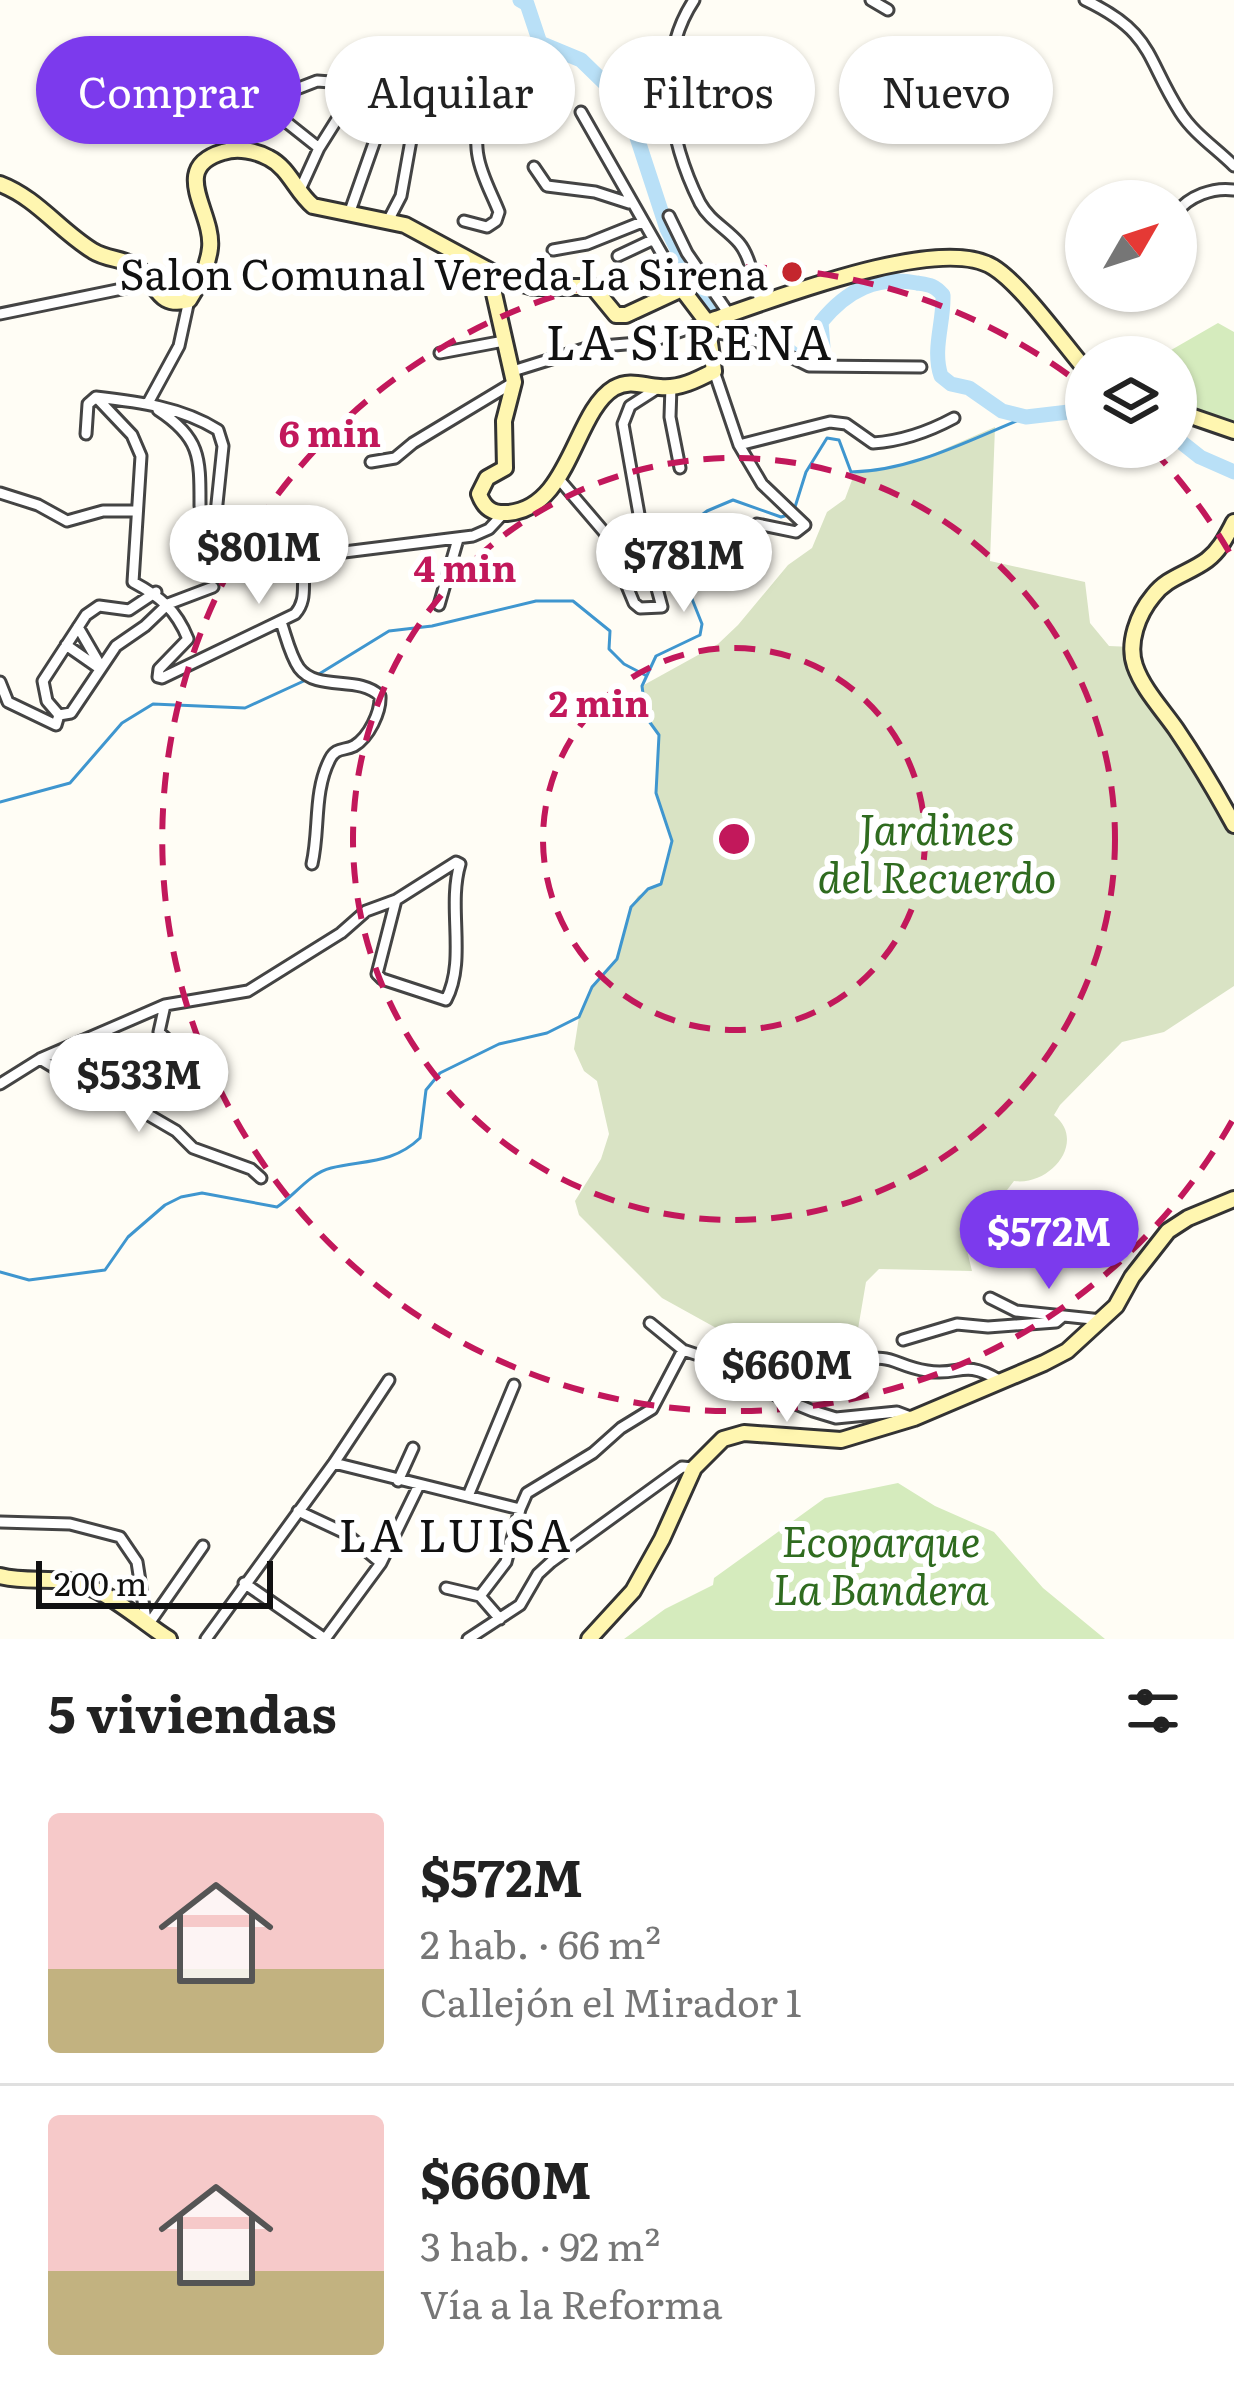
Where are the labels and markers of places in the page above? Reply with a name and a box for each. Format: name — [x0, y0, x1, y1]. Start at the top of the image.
place label: Salon Comunal Vereda La Sirena — [119, 241, 768, 303]
marker: Salon Comunal Vereda La Sirena — [779, 259, 805, 285]
pin: $801M — [175, 505, 343, 607]
pin: $781M — [600, 513, 768, 615]
centre of rings — [713, 818, 755, 860]
pin: $533M — [55, 1033, 223, 1135]
pin: $572M — [965, 1190, 1133, 1292]
pin: $660M — [703, 1323, 871, 1425]

